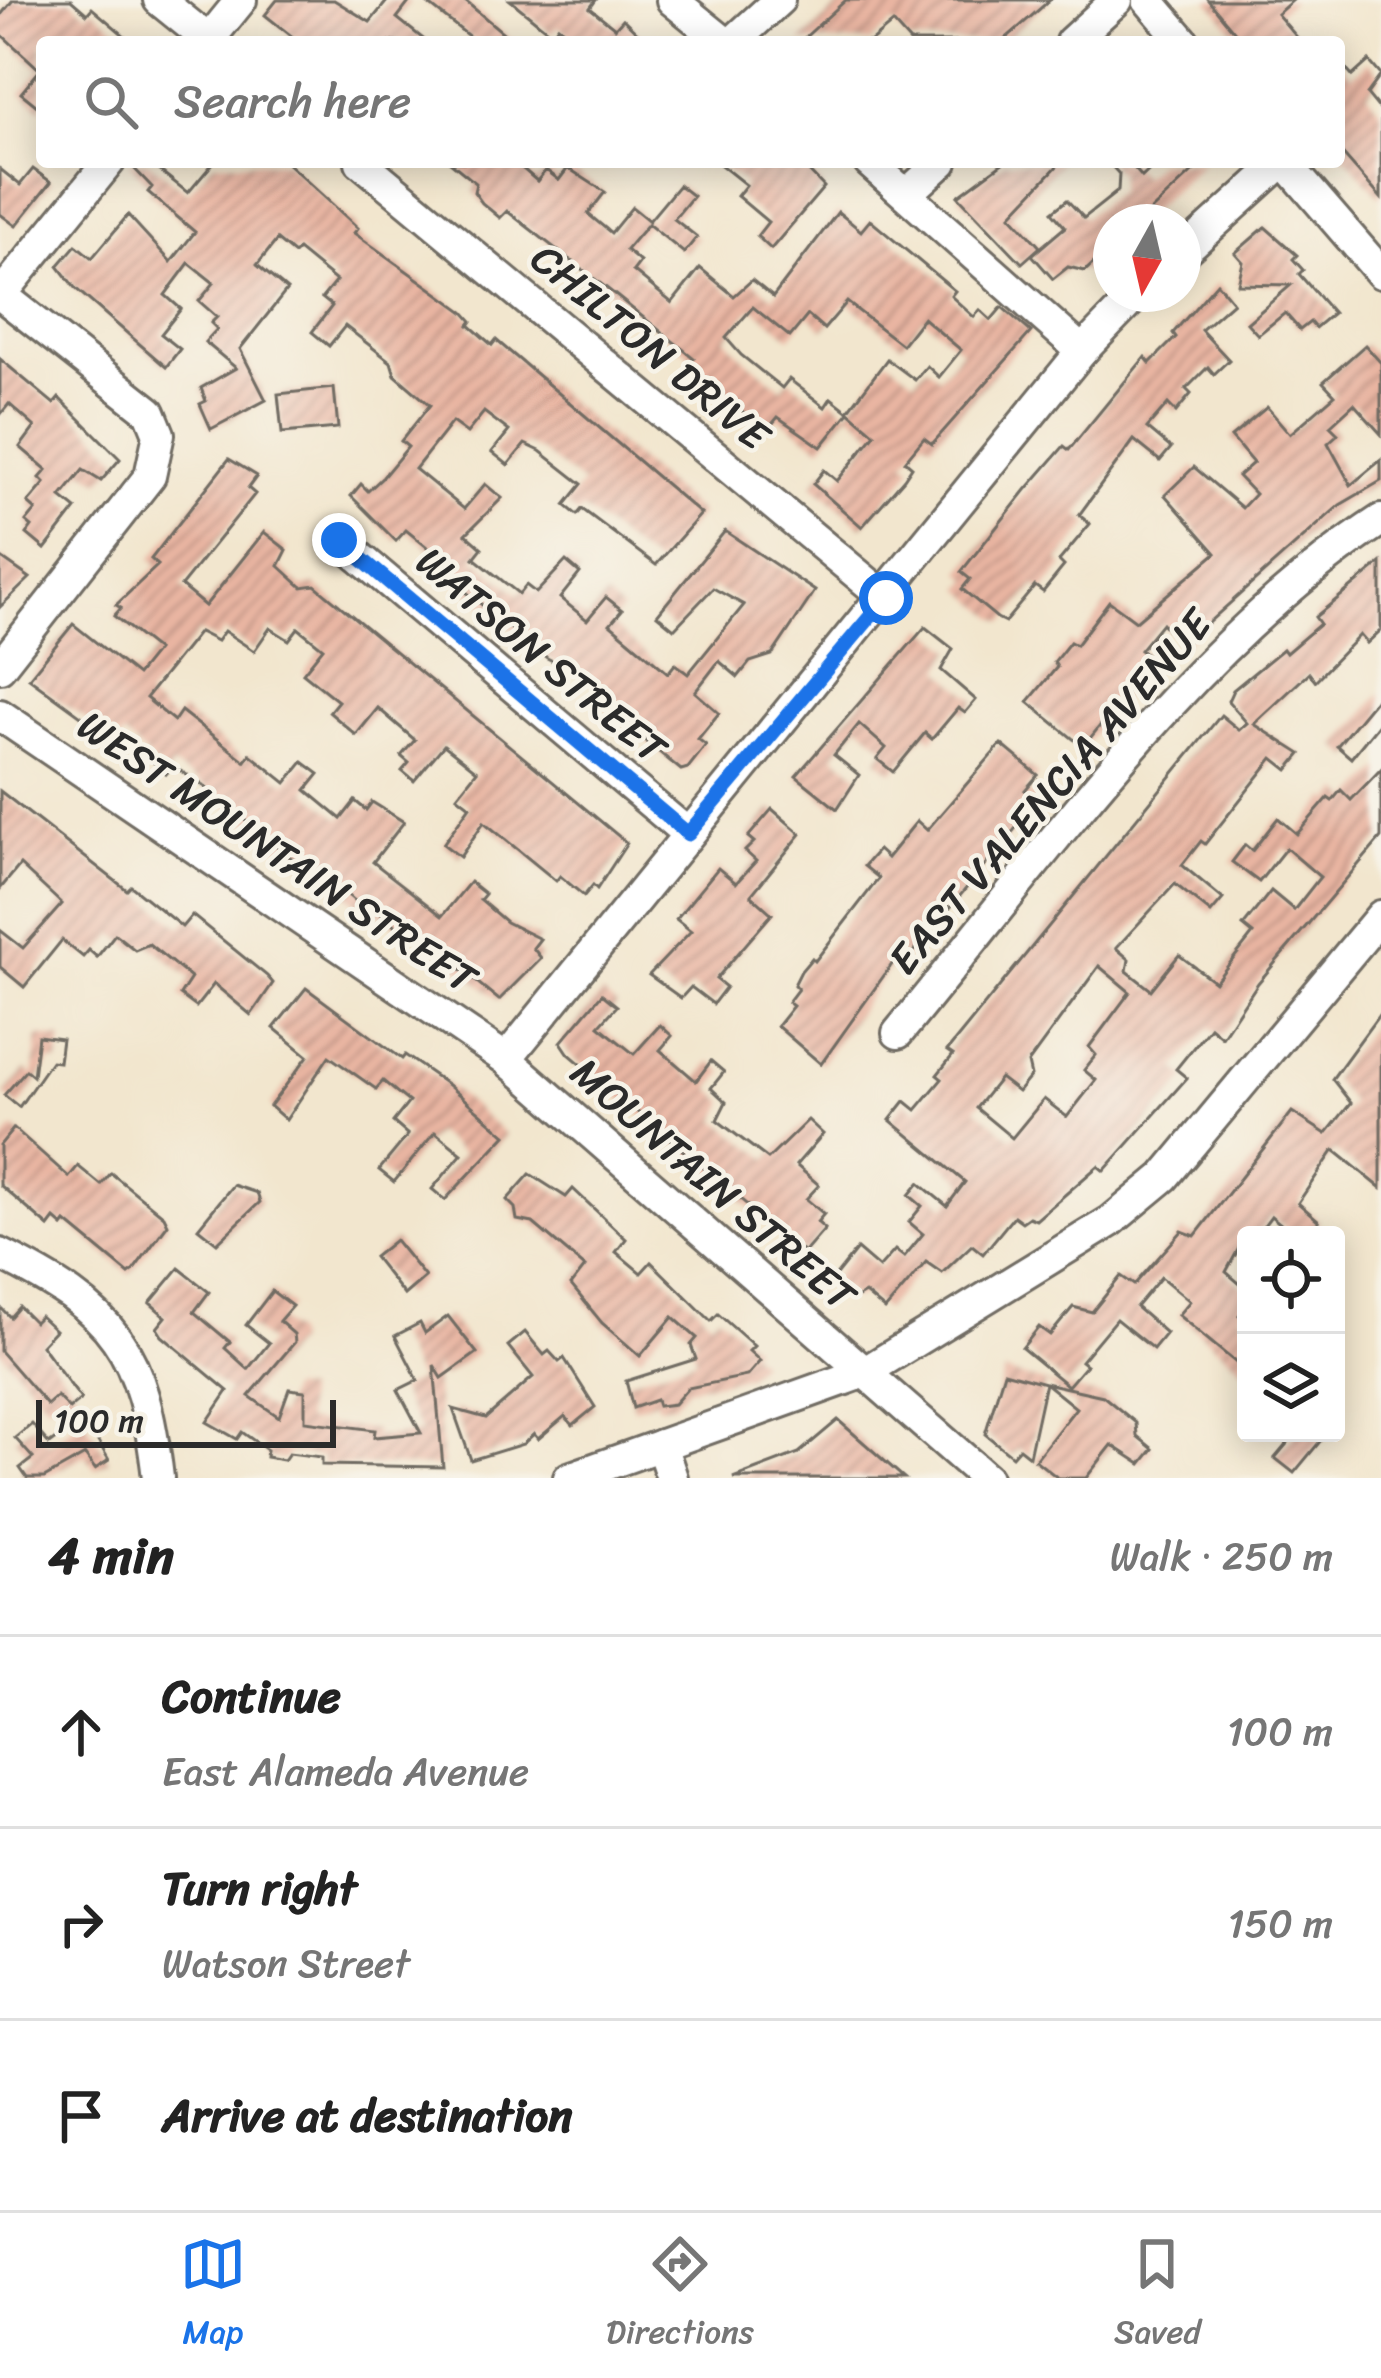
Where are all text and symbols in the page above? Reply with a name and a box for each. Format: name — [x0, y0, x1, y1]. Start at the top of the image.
search box — [36, 36, 1345, 168]
text: Search here — [174, 62, 411, 142]
icon: search — [78, 69, 144, 135]
north arrow — [1093, 204, 1201, 312]
street label: CHILTON DRIVE — [513, 224, 789, 472]
route end — [312, 513, 366, 567]
street label: WATSON STREET — [398, 527, 686, 785]
route start — [859, 571, 913, 625]
street label: EAST VALENCIA AVENUE — [869, 590, 1233, 992]
street label: WEST MOUNTAIN STREET — [62, 690, 494, 1015]
street label: MOUNTAIN STREET — [553, 1038, 875, 1332]
map controls — [1237, 1226, 1345, 1442]
button: locate — [1237, 1226, 1345, 1334]
button: layers — [1237, 1334, 1345, 1442]
text: 100 m — [54, 1392, 144, 1450]
scale bar — [36, 1394, 336, 1447]
text: 4 min — [48, 1511, 174, 1601]
text: Walk · 250 m — [1110, 1522, 1333, 1591]
text: Continue — [162, 1657, 341, 1737]
text: 100 m — [1227, 1697, 1333, 1766]
icon: ahead — [48, 1699, 114, 1765]
text: East Alameda Avenue — [162, 1737, 529, 1806]
text: Turn right — [162, 1849, 357, 1929]
text: 150 m — [1228, 1889, 1333, 1958]
icon: right — [48, 1891, 114, 1957]
text: Watson Street — [162, 1929, 410, 1998]
text: Arrive at destination — [162, 2076, 572, 2156]
icon: arrive — [48, 2083, 114, 2149]
tab: Map — [180, 2231, 246, 2361]
tab: Directions — [606, 2231, 754, 2361]
tab: Saved — [1114, 2231, 1201, 2361]

